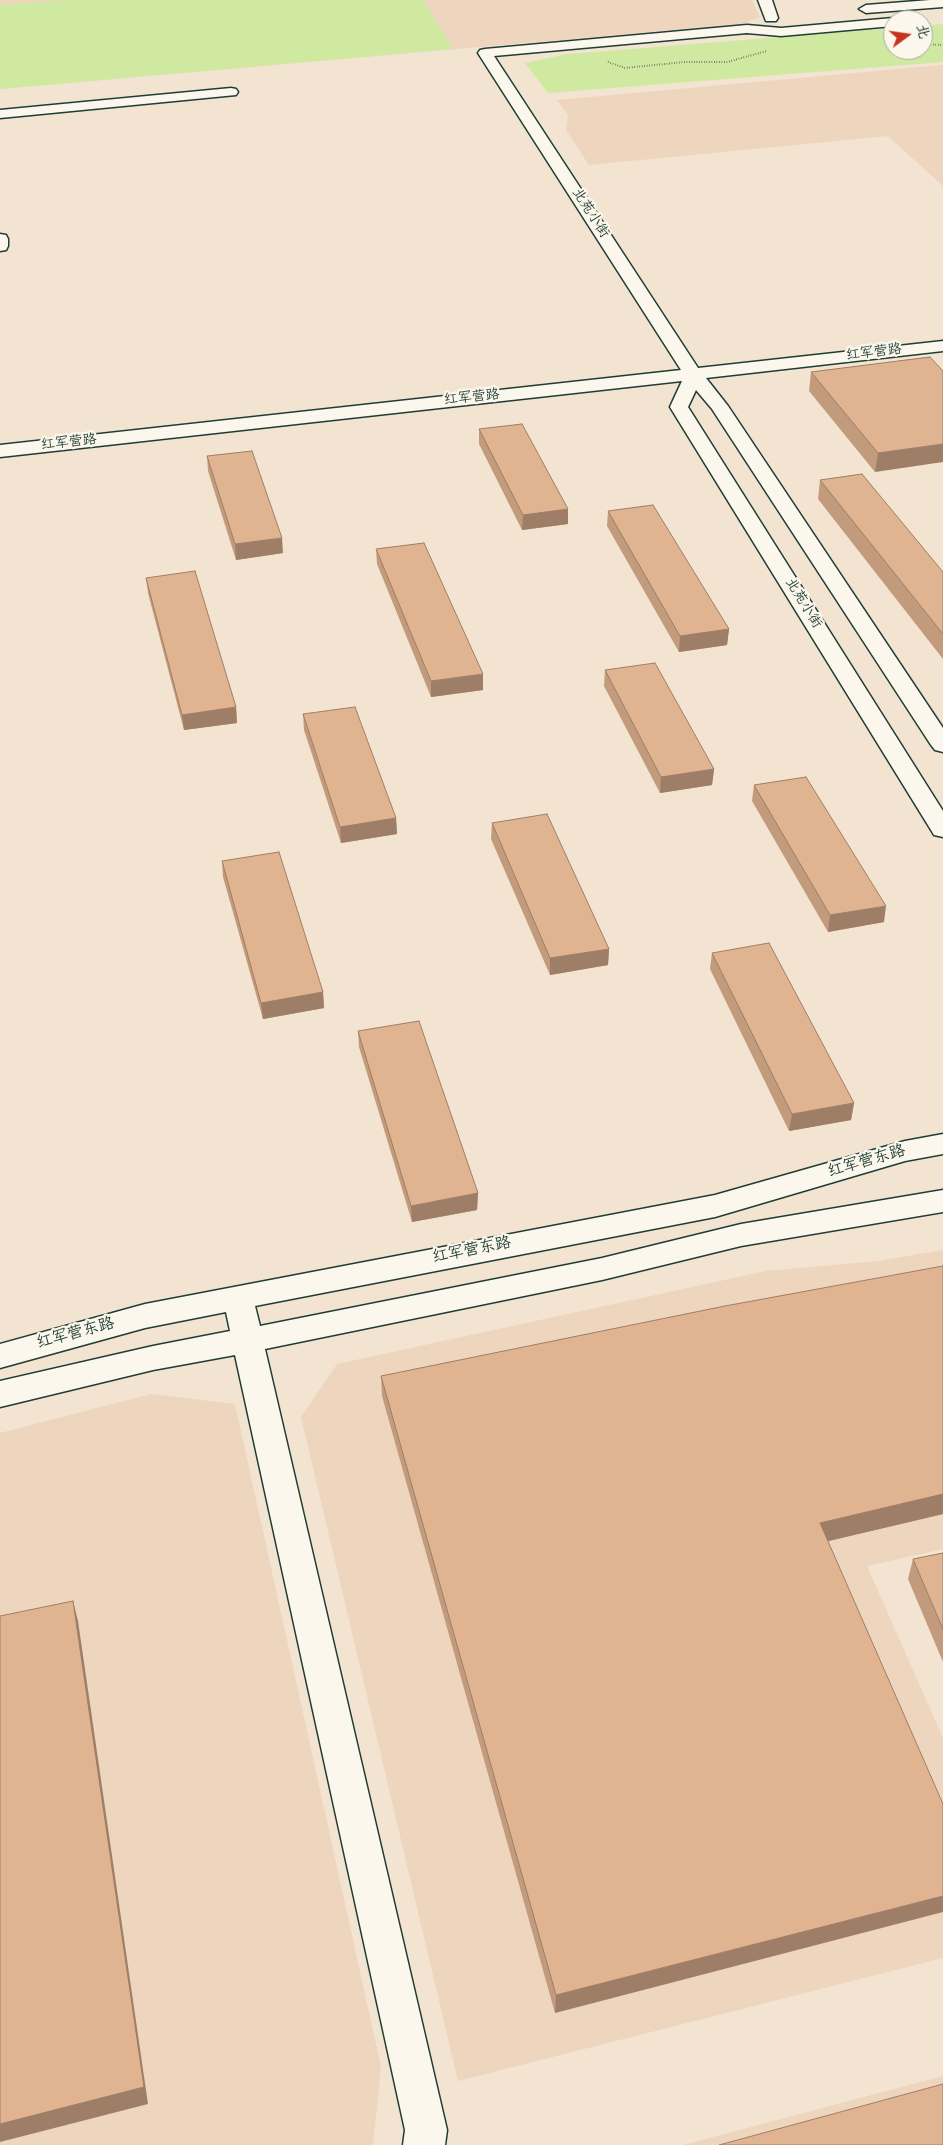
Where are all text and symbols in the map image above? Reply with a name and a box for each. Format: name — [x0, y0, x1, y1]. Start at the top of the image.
north arrow — [883, 10, 933, 60]
text: 北 — [910, 22, 933, 41]
street label: 北苑小街 — [567, 186, 611, 242]
street label: 红军营路 — [845, 342, 903, 366]
street label: 红军营路 — [443, 388, 501, 410]
street label: 红军营路 — [40, 433, 98, 455]
street label: 北苑小街 — [780, 576, 824, 632]
street label: 红军营东路 — [826, 1143, 908, 1183]
street label: 红军营东路 — [431, 1235, 513, 1269]
street label: 红军营东路 — [35, 1315, 117, 1355]

